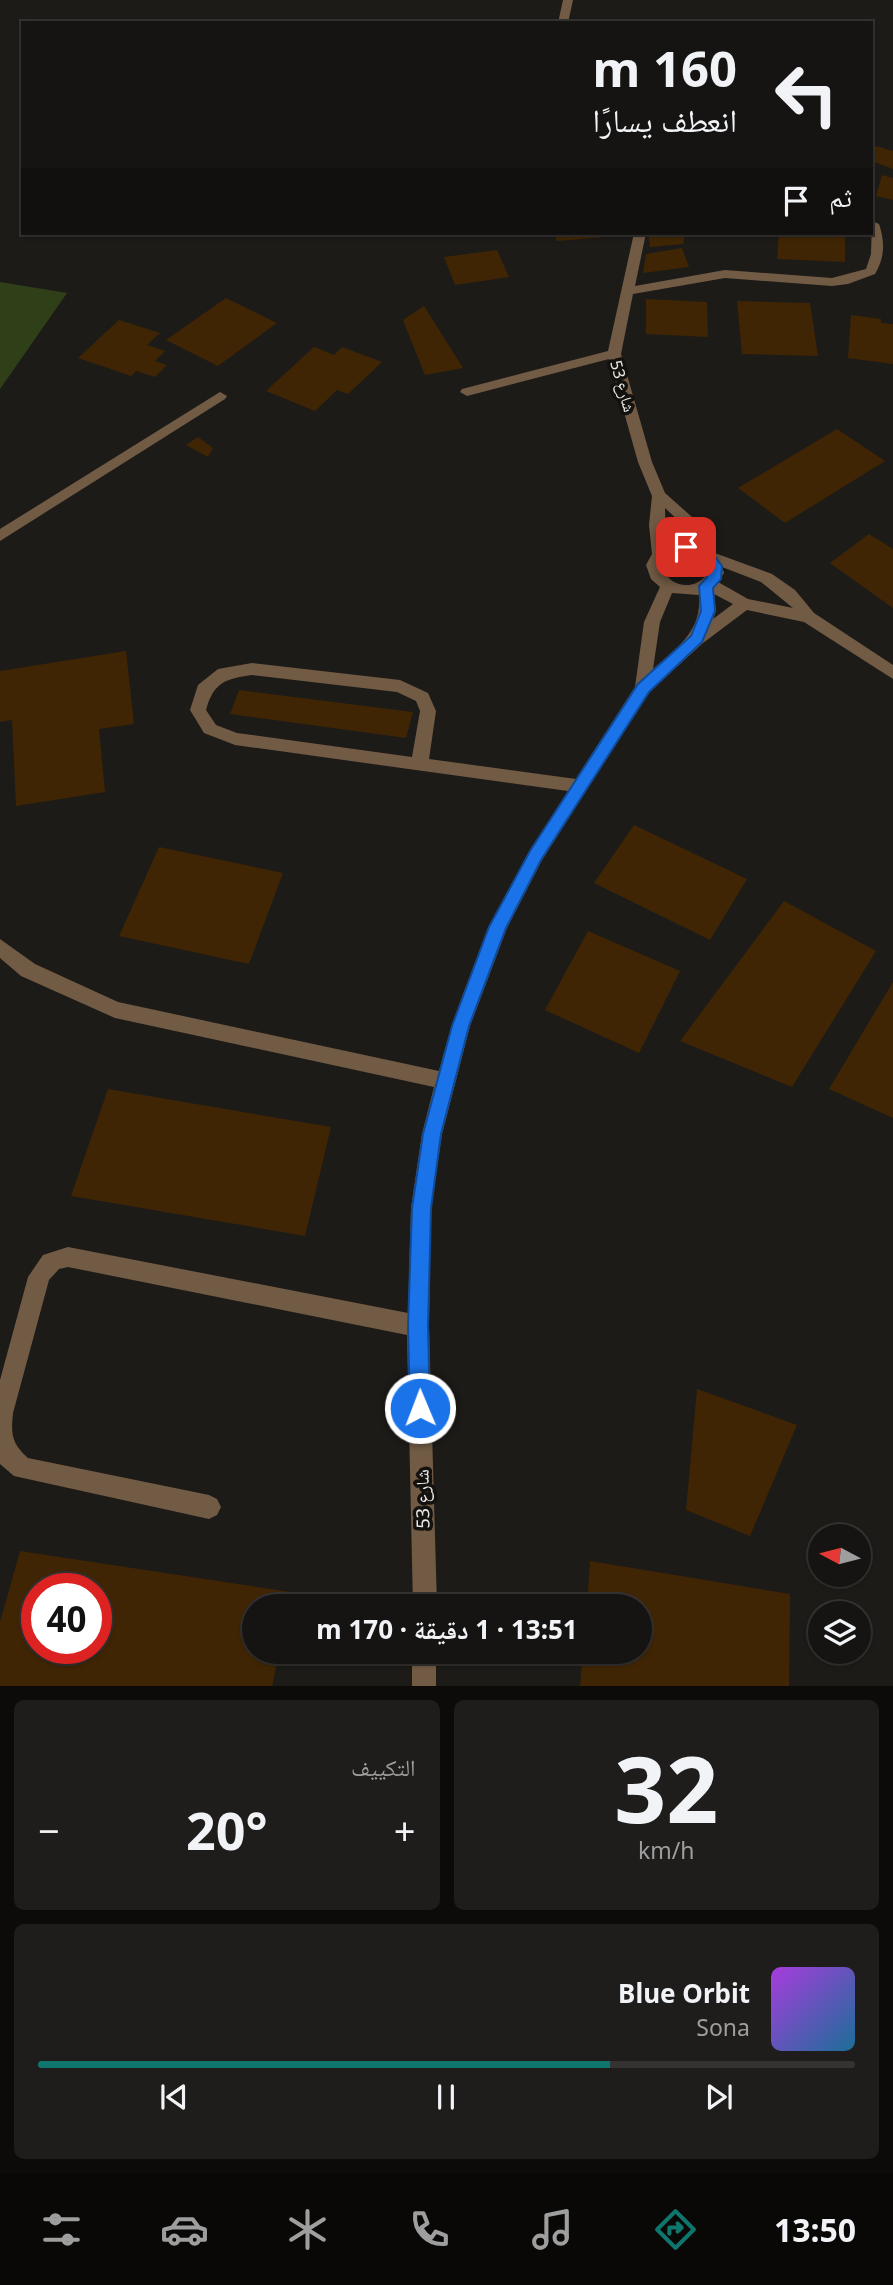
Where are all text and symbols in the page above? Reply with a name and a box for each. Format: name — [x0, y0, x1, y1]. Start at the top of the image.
text: 160 m — [592, 35, 737, 101]
icon: left — [761, 49, 852, 140]
text: انعطف يسارًا — [592, 98, 737, 141]
text: ثم — [829, 179, 852, 215]
icon: arrive — [777, 182, 815, 220]
street label: شارع 53 — [605, 358, 641, 414]
pin — [656, 517, 716, 577]
icon: arrive — [667, 528, 705, 566]
position arrow — [383, 1371, 457, 1445]
street label: شارع 53 — [409, 1469, 435, 1529]
north arrow — [808, 1524, 872, 1587]
map controls — [808, 1524, 871, 1664]
speed limit sign: 40 — [21, 1573, 112, 1664]
button: layers — [808, 1601, 871, 1664]
text: 13:51 · 1 دقيقة · 170 m — [316, 1611, 578, 1647]
text: 32 — [614, 1726, 718, 1850]
text: التكييف — [351, 1751, 416, 1783]
text: 20° — [186, 1794, 268, 1865]
text: − — [38, 1804, 60, 1856]
text: + — [394, 1804, 415, 1856]
text: km/h — [638, 1834, 695, 1866]
text: Blue Orbit — [618, 1975, 750, 2011]
text: Sona — [696, 2011, 750, 2043]
icon: previous — [155, 2078, 193, 2116]
icon: pause — [427, 2078, 465, 2116]
icon: next — [700, 2078, 738, 2116]
icon: filters — [37, 2205, 86, 2254]
icon: car — [160, 2205, 209, 2254]
icon: climate — [283, 2205, 332, 2254]
icon: phone — [405, 2205, 454, 2254]
icon: music — [528, 2205, 577, 2254]
icon: directions — [651, 2205, 700, 2254]
text: 13:50 — [774, 2208, 856, 2251]

